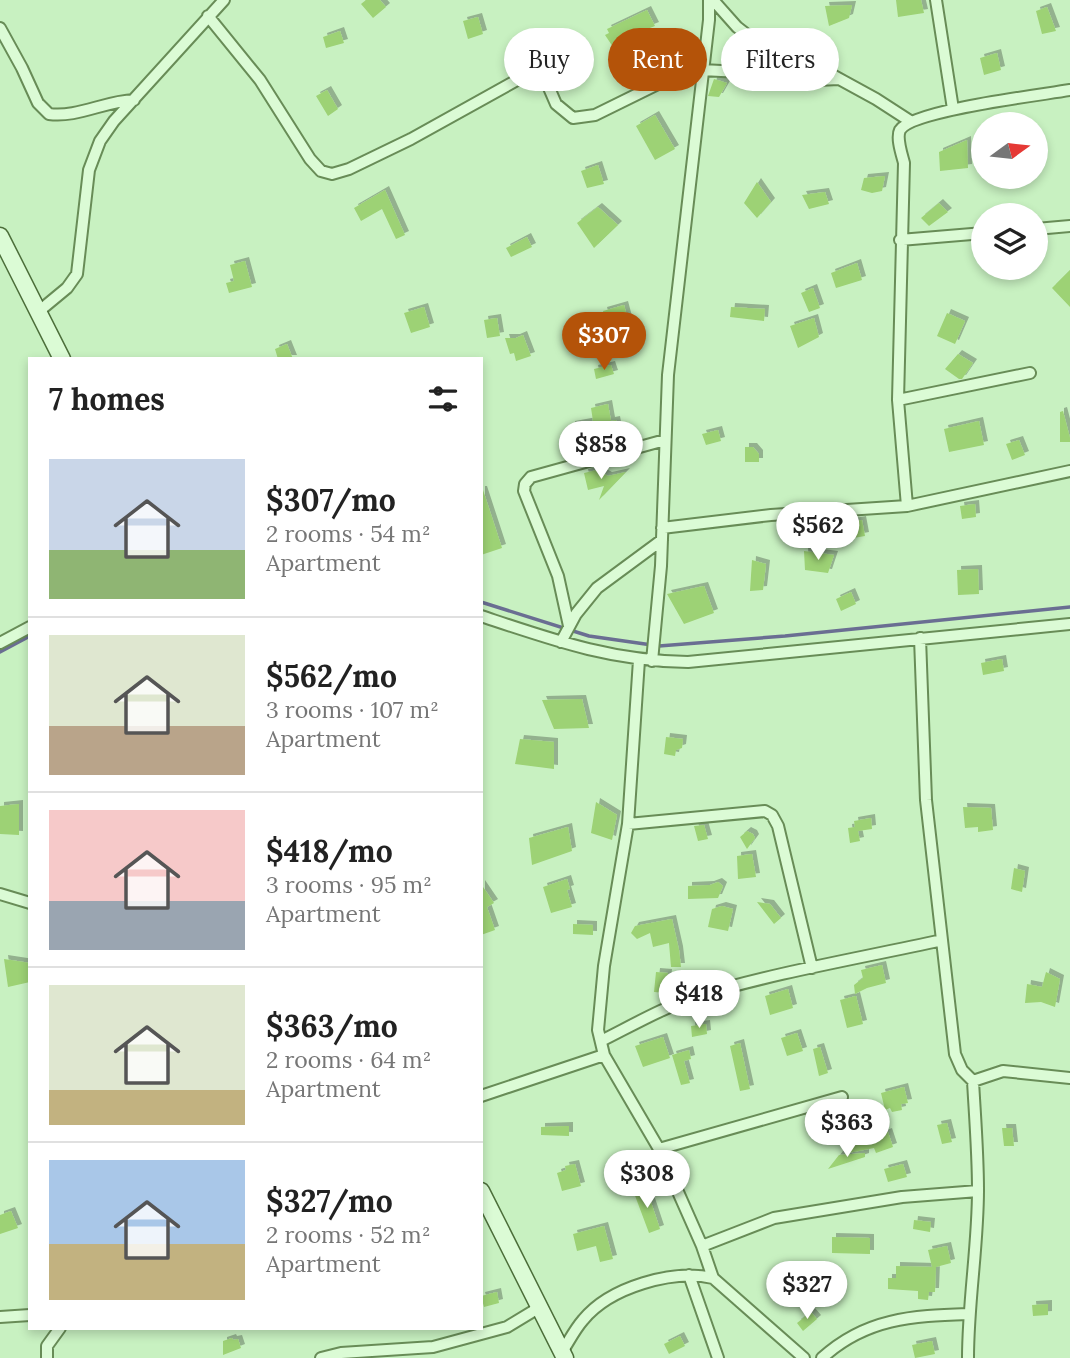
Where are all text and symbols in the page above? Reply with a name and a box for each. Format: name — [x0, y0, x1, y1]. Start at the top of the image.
chip: Buy — [504, 28, 594, 91]
chip: Rent — [608, 28, 707, 91]
chip: Filters — [721, 28, 839, 91]
north arrow — [971, 112, 1048, 189]
map controls — [971, 112, 1048, 280]
button: layers — [971, 203, 1048, 280]
pin: $307 — [563, 312, 645, 372]
text: $307 — [578, 320, 630, 349]
text: 7 homes — [49, 380, 165, 418]
icon: filters — [424, 380, 462, 418]
pin: $858 — [560, 421, 642, 481]
text: $858 — [575, 429, 627, 458]
text: $307/mo — [266, 481, 396, 519]
icon: home — [105, 487, 189, 571]
pin: $562 — [777, 503, 859, 562]
text: $562 — [792, 510, 844, 539]
text: 2 rooms · 54 m² — [266, 519, 431, 548]
text: Apartment — [266, 548, 381, 577]
text: $562/mo — [266, 657, 397, 695]
icon: home — [105, 663, 189, 747]
text: 3 rooms · 107 m² — [266, 695, 439, 724]
text: Apartment — [266, 724, 381, 753]
text: $418/mo — [266, 832, 393, 870]
icon: home — [105, 838, 189, 922]
text: 3 rooms · 95 m² — [266, 870, 432, 899]
text: Apartment — [266, 899, 381, 928]
pin: $418 — [658, 970, 740, 1030]
text: $418 — [675, 978, 723, 1007]
text: $363/mo — [266, 1007, 398, 1045]
icon: home — [105, 1013, 189, 1097]
text: 2 rooms · 64 m² — [266, 1045, 431, 1074]
text: Apartment — [266, 1074, 381, 1103]
pin: $363 — [806, 1100, 888, 1159]
text: $363 — [821, 1107, 873, 1136]
pin: $308 — [606, 1150, 688, 1210]
text: $308 — [620, 1158, 674, 1187]
text: $327/mo — [266, 1182, 393, 1220]
icon: home — [105, 1188, 189, 1272]
text: 2 rooms · 52 m² — [266, 1220, 431, 1249]
text: Apartment — [266, 1249, 381, 1278]
pin: $327 — [766, 1262, 848, 1321]
text: $327 — [782, 1269, 832, 1298]

